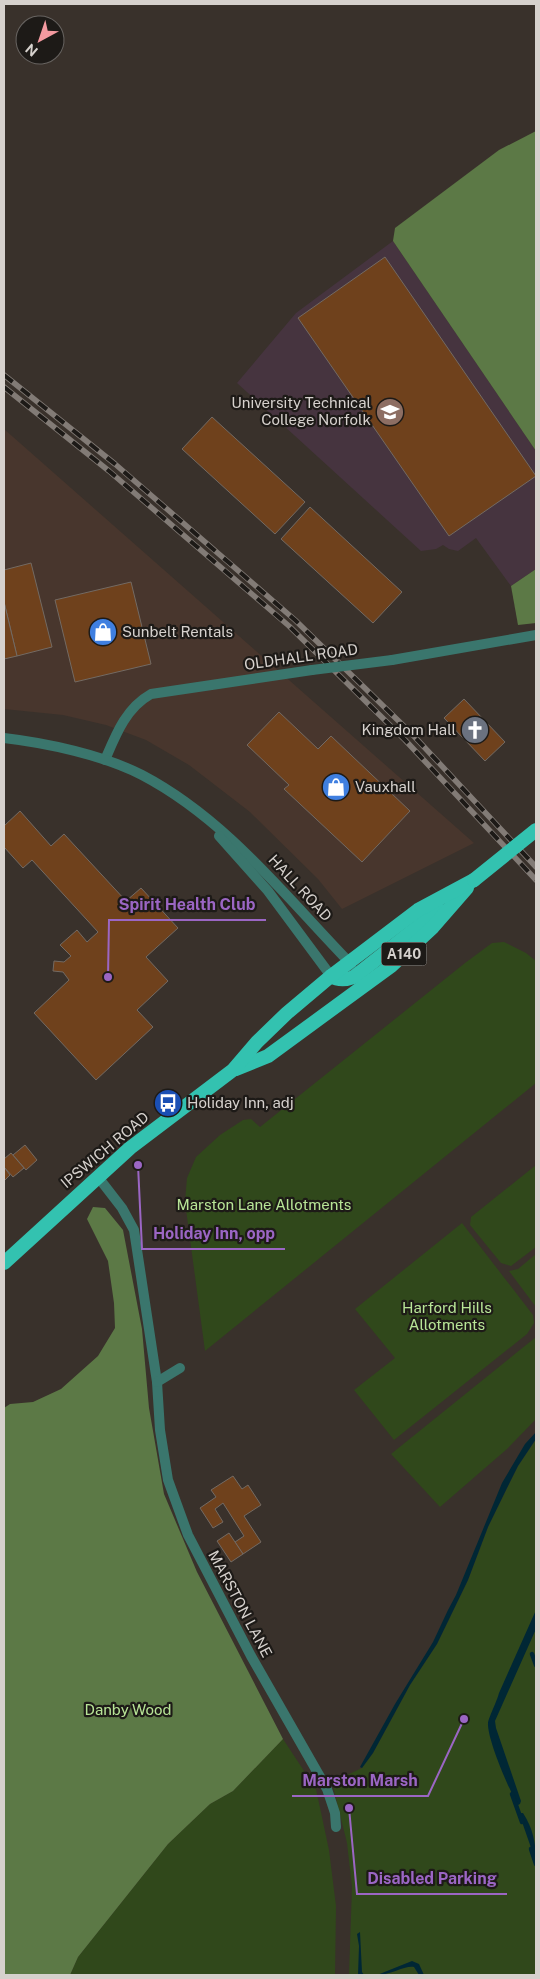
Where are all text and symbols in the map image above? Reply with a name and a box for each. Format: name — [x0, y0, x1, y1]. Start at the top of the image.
north arrow — [15, 15, 65, 65]
text: N — [22, 40, 41, 60]
place label: University Technical College Norfolk — [231, 394, 371, 428]
school or university icon: University Technical College Norfolk — [375, 397, 405, 427]
shop icon: Sunbelt Rentals — [88, 617, 118, 647]
place label: Sunbelt Rentals — [122, 623, 233, 640]
street label: OLDHALL ROAD — [243, 640, 359, 673]
church icon: Kingdom Hall — [460, 715, 490, 745]
place label: Kingdom Hall — [362, 721, 456, 738]
shop icon: Vauxhall — [321, 772, 351, 802]
place label: Vauxhall — [355, 778, 416, 795]
street label: HALL ROAD — [265, 851, 335, 924]
callout: Spirit Health Club — [109, 889, 266, 920]
text: Spirit Health Club — [119, 895, 256, 914]
road number: A140 — [382, 942, 426, 966]
bus stop icon: Holiday Inn, adj — [153, 1088, 183, 1118]
place label: Holiday Inn, adj — [187, 1094, 294, 1111]
street label: IPSWICH ROAD — [57, 1108, 152, 1191]
park label: Marston Lane Allotments — [177, 1196, 351, 1213]
callout: Holiday Inn, opp — [142, 1218, 285, 1249]
text: Holiday Inn, opp — [153, 1224, 275, 1243]
park label: Harford Hills Allotments — [402, 1299, 492, 1333]
street label: MARSTON LANE — [205, 1547, 276, 1660]
park label: Danby Wood — [84, 1701, 172, 1718]
callout: Marston Marsh — [292, 1765, 428, 1796]
text: Marston Marsh — [302, 1771, 418, 1790]
callout: Disabled Parking — [357, 1863, 507, 1894]
text: Disabled Parking — [367, 1869, 497, 1888]

